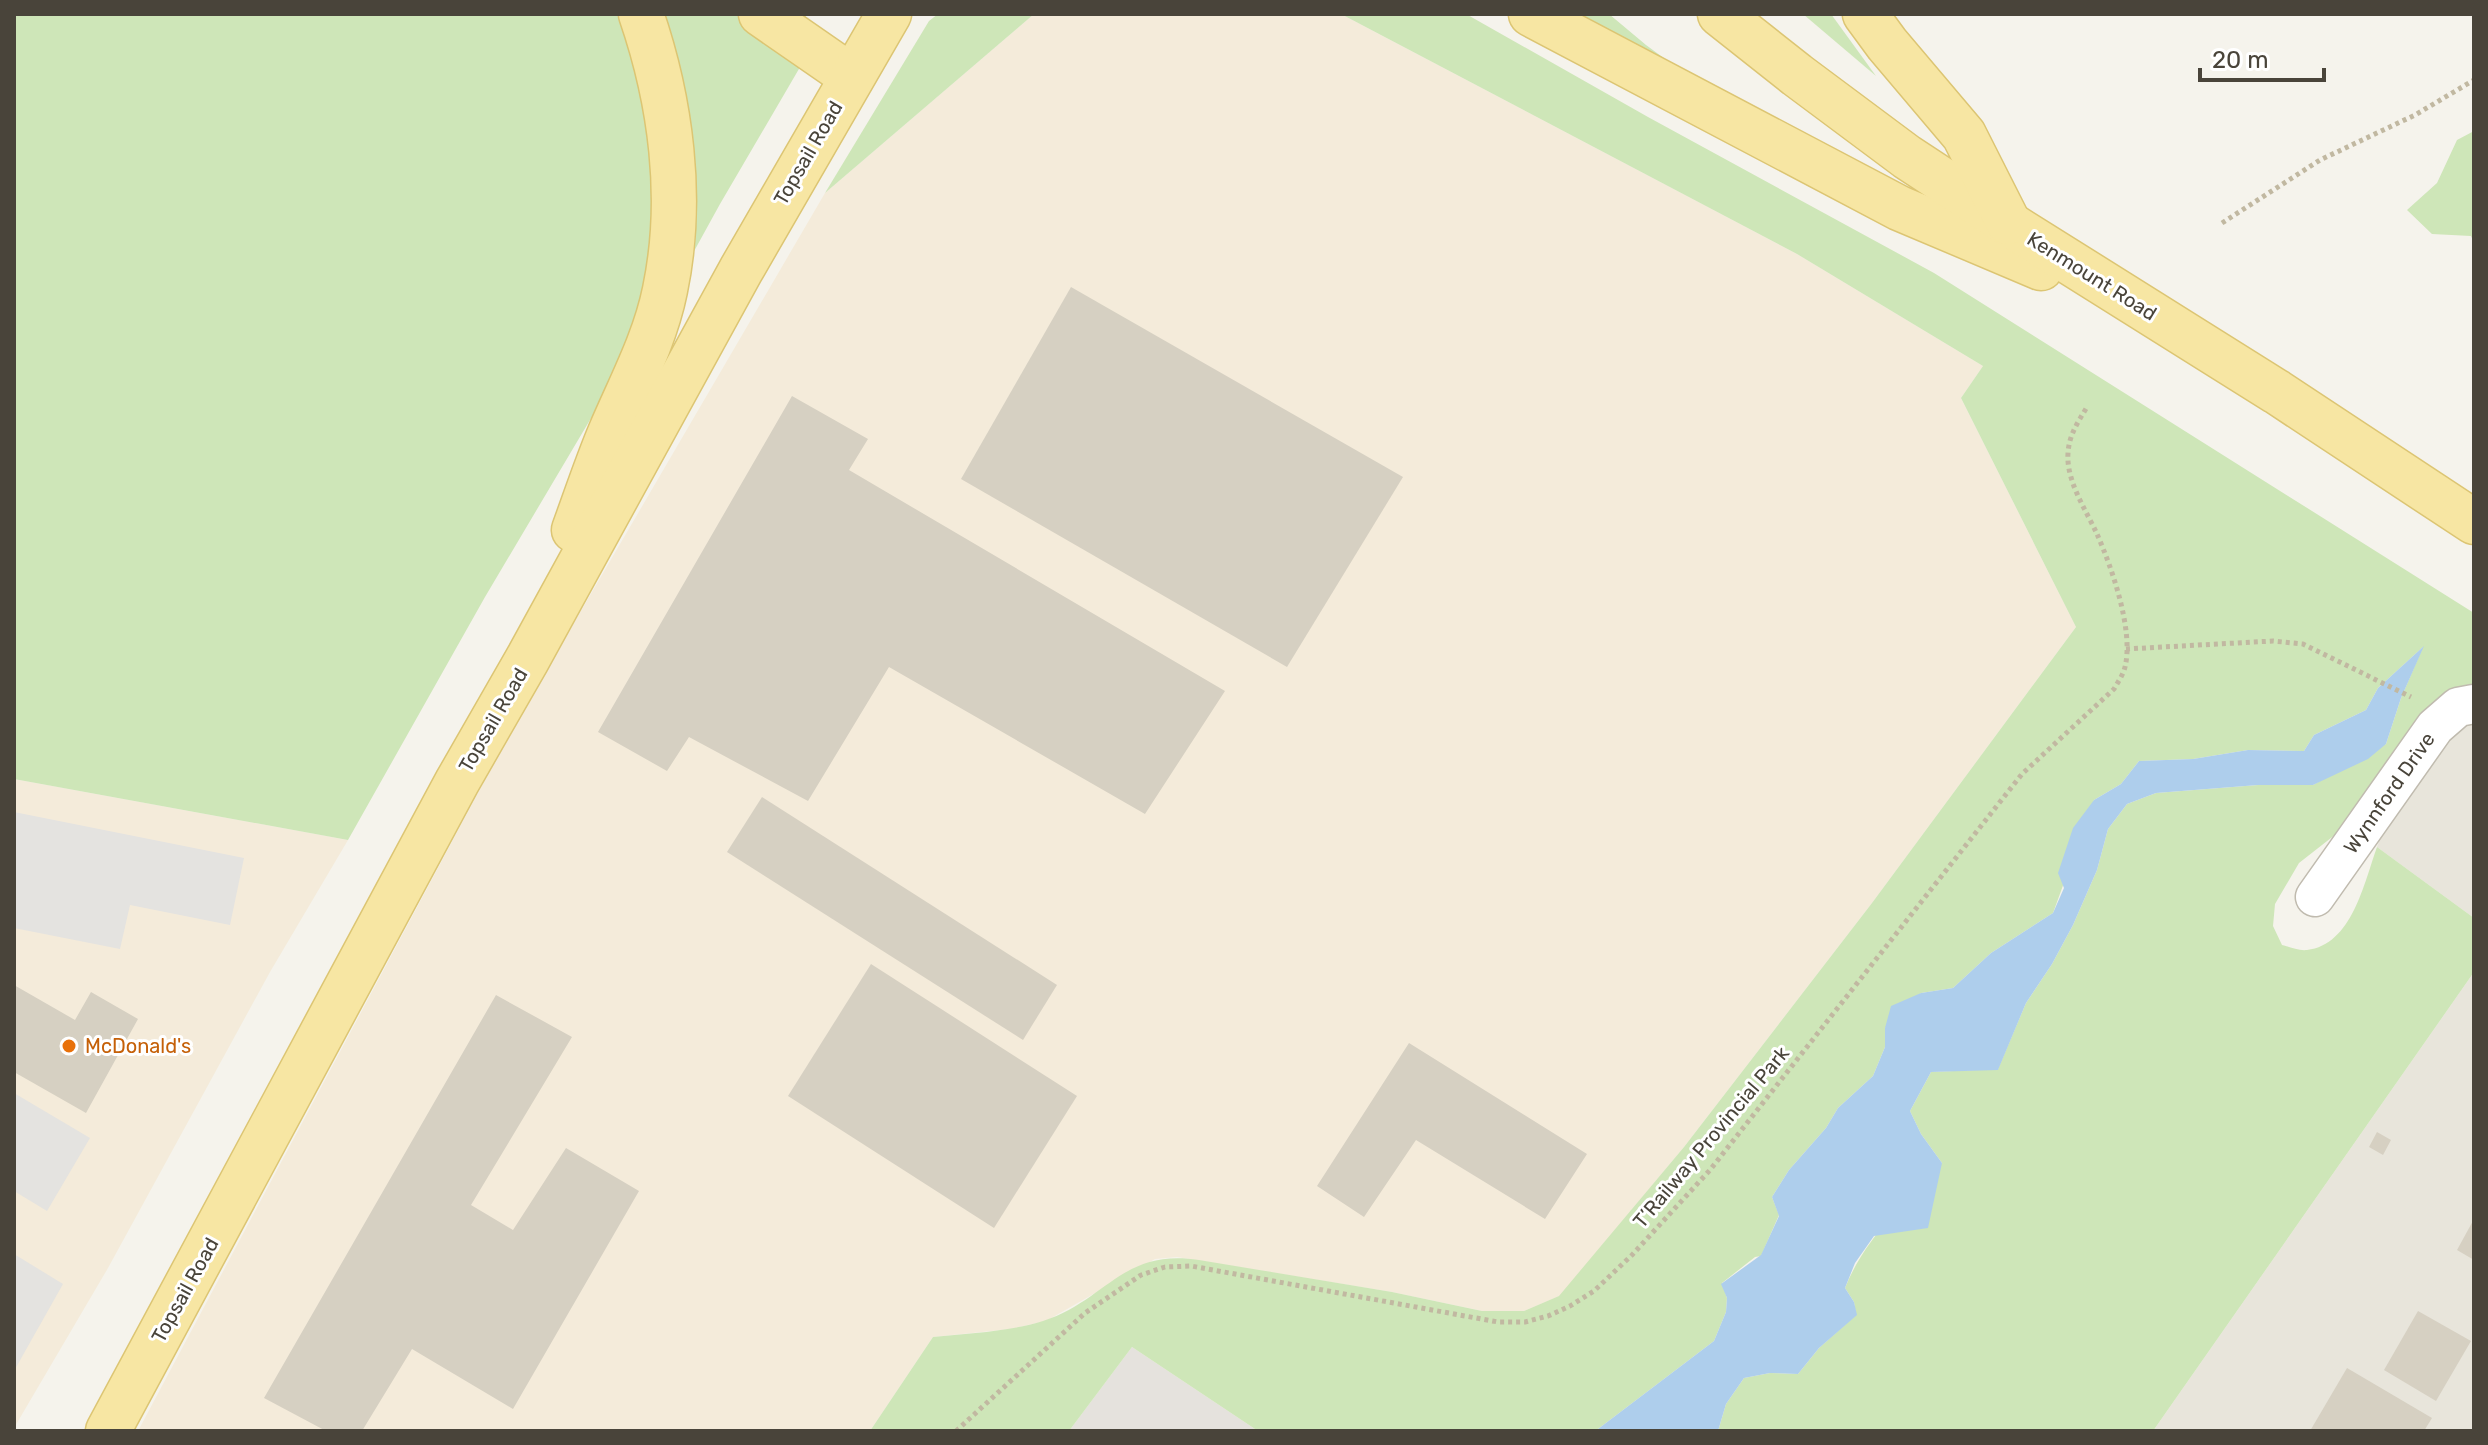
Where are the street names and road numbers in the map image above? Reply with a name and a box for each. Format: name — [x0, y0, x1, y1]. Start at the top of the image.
street label: Topsail Road — [769, 97, 847, 209]
street label: Kenmount Road — [2023, 227, 2161, 325]
street label: Topsail Road — [454, 664, 532, 776]
street label: Wynnford Drive — [2338, 728, 2440, 858]
street label: T’Railway Provincial Park — [1628, 1041, 1794, 1233]
street label: Topsail Road — [146, 1233, 224, 1347]

